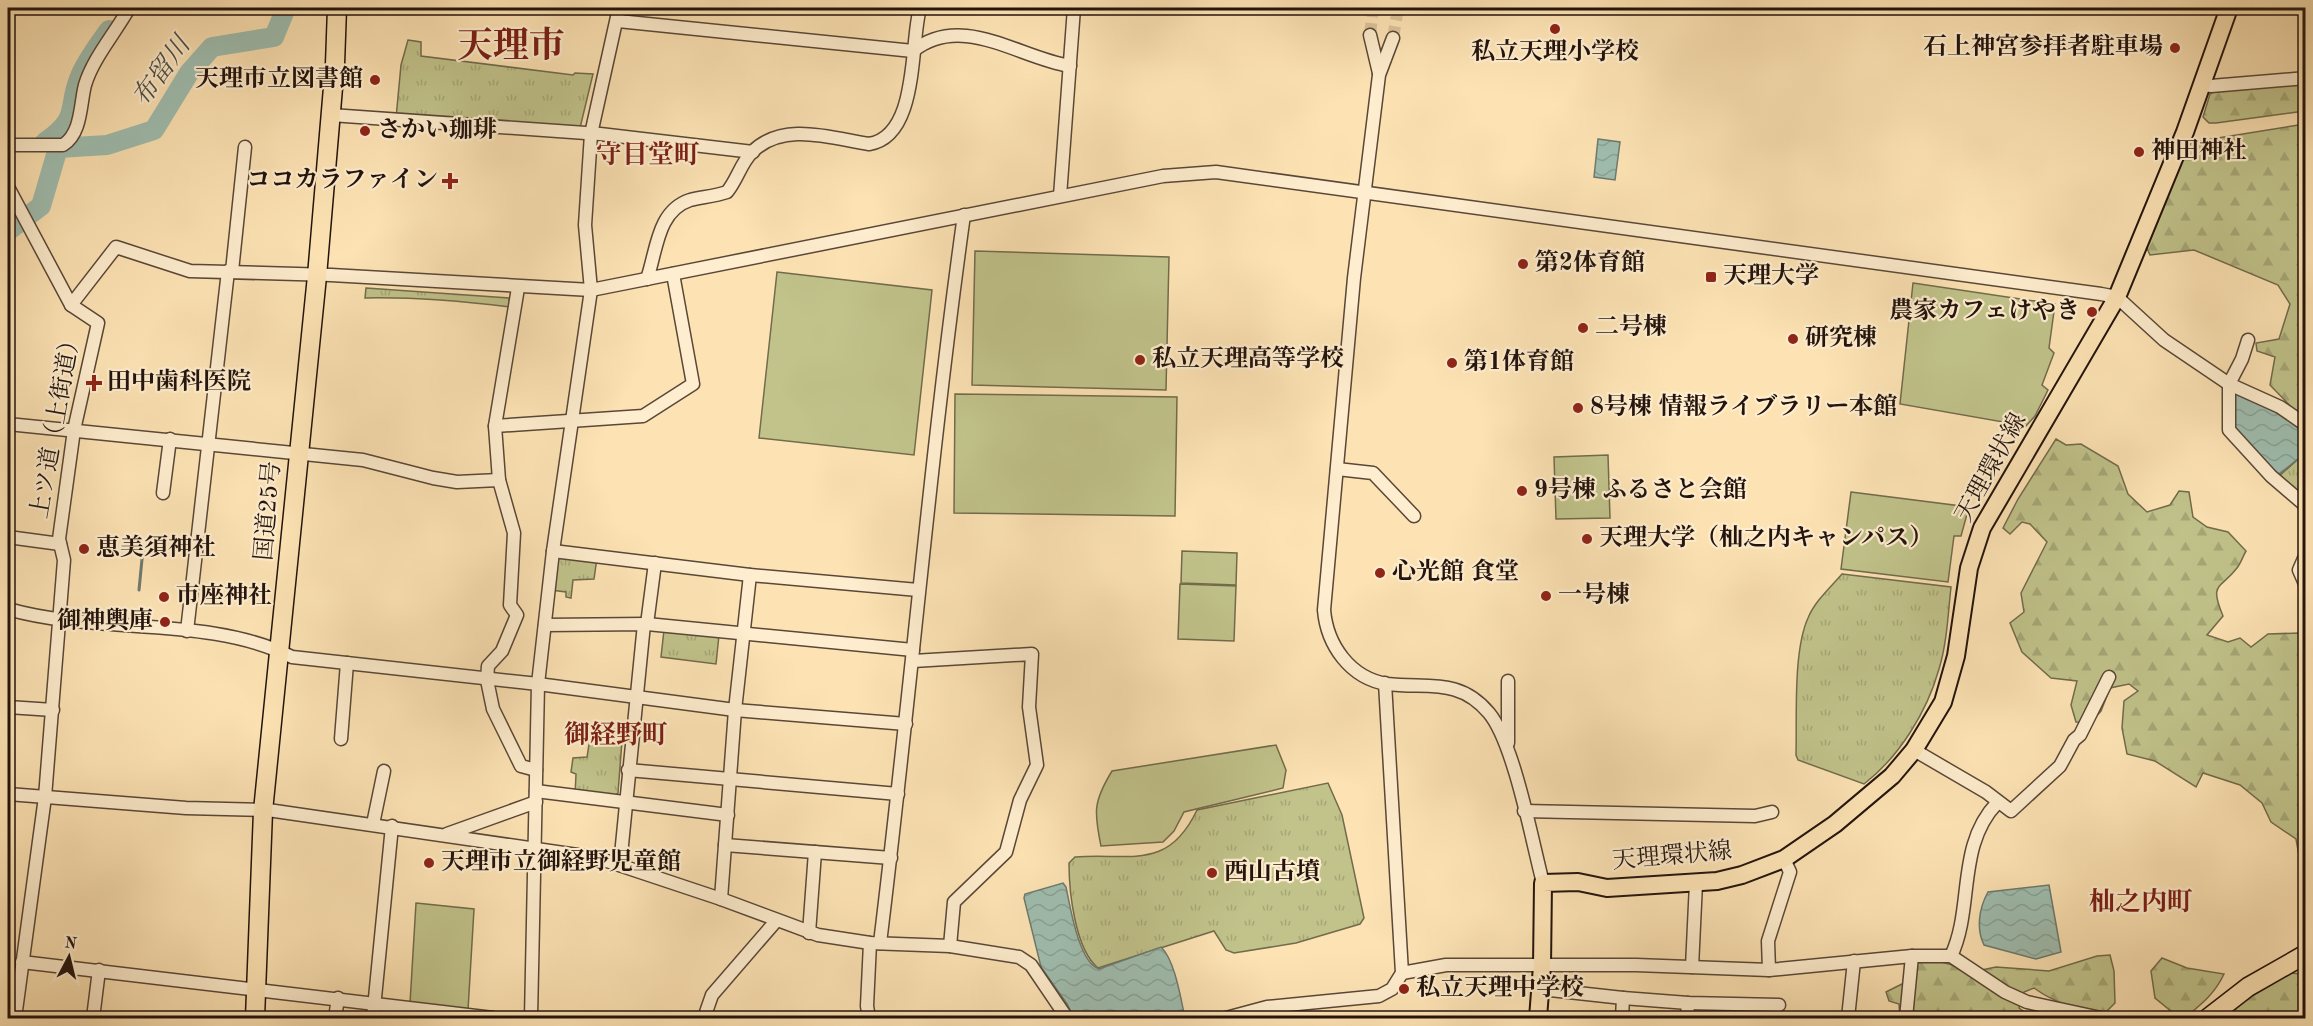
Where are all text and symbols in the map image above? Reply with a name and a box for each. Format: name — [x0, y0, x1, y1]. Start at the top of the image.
marker: 私立天理小学校 — [1548, 22, 1562, 36]
district label: 天理市 — [457, 26, 565, 66]
water label: 布留川 — [127, 29, 197, 111]
place label: 石上神宮参拝者駐車場 — [1923, 33, 2163, 60]
place label: 私立天理小学校 — [1471, 38, 1639, 65]
marker: 石上神宮参拝者駐車場 — [2168, 41, 2182, 55]
place label: 天理市立図書館 — [195, 65, 363, 92]
marker: 天理市立図書館 — [368, 73, 382, 87]
place label: さかい珈琲 — [377, 116, 497, 143]
marker: さかい珈琲 — [358, 124, 372, 138]
place label: 神田神社 — [2151, 137, 2247, 164]
district label: 守目堂町 — [596, 140, 700, 169]
marker: 神田神社 — [2132, 145, 2146, 159]
place label: ココカラファイン — [246, 167, 438, 193]
marker: ココカラファイン — [443, 174, 457, 188]
place label: 第2体育館 — [1535, 249, 1645, 276]
marker: 第2体育館 — [1516, 257, 1530, 271]
place label: 天理大学 — [1723, 262, 1819, 289]
marker: 天理大学 — [1704, 270, 1718, 284]
place label: 農家カフェけやき — [1889, 297, 2080, 324]
marker: 農家カフェけやき — [2085, 305, 2099, 319]
place label: 二号棟 — [1595, 313, 1667, 340]
marker: 二号棟 — [1576, 321, 1590, 335]
place label: 研究棟 — [1805, 324, 1877, 351]
street label: 上ツ道（上街道） — [26, 327, 85, 521]
marker: 研究棟 — [1786, 332, 1800, 346]
place label: 私立天理高等学校 — [1152, 345, 1344, 372]
place label: 第1体育館 — [1464, 348, 1574, 375]
marker: 私立天理高等学校 — [1133, 353, 1147, 367]
marker: 第1体育館 — [1445, 356, 1459, 370]
place label: 田中歯科医院 — [107, 368, 251, 395]
marker: 田中歯科医院 — [85, 374, 103, 392]
place label: 8号棟 情報ライブラリー本館 — [1590, 393, 1897, 420]
marker: 8号棟 情報ライブラリー本館 — [1571, 401, 1585, 415]
street label: 天理環状線 — [1950, 408, 2032, 526]
street label: 国道25号 — [250, 460, 285, 562]
place label: 9号棟 ふるさと会館 — [1534, 476, 1747, 503]
marker: 9号棟 ふるさと会館 — [1515, 484, 1529, 498]
place label: 天理大学（杣之内キャンパス） — [1599, 524, 1933, 551]
marker: 天理大学（杣之内キャンパス） — [1580, 532, 1594, 546]
place label: 恵美須神社 — [96, 534, 216, 561]
marker: 恵美須神社 — [77, 542, 91, 556]
place label: 心光館 食堂 — [1392, 558, 1519, 585]
marker: 心光館 食堂 — [1373, 566, 1387, 580]
place label: 一号棟 — [1558, 581, 1630, 608]
place label: 市座神社 — [176, 582, 272, 609]
marker: 一号棟 — [1539, 589, 1553, 603]
marker: 市座神社 — [157, 590, 171, 604]
place label: 御神輿庫 — [57, 607, 153, 634]
marker: 御神輿庫 — [158, 615, 172, 629]
district label: 御経野町 — [564, 720, 668, 749]
street label: 天理環状線 — [1611, 837, 1733, 874]
place label: 天理市立御経野児童館 — [441, 848, 681, 875]
marker: 天理市立御経野児童館 — [422, 856, 436, 870]
place label: 西山古墳 — [1224, 858, 1320, 885]
marker: 西山古墳 — [1205, 866, 1219, 880]
district label: 杣之内町 — [2089, 887, 2193, 916]
north arrow — [39, 927, 99, 987]
text: N — [64, 935, 78, 953]
place label: 私立天理中学校 — [1416, 974, 1584, 1001]
marker: 私立天理中学校 — [1397, 982, 1411, 996]

